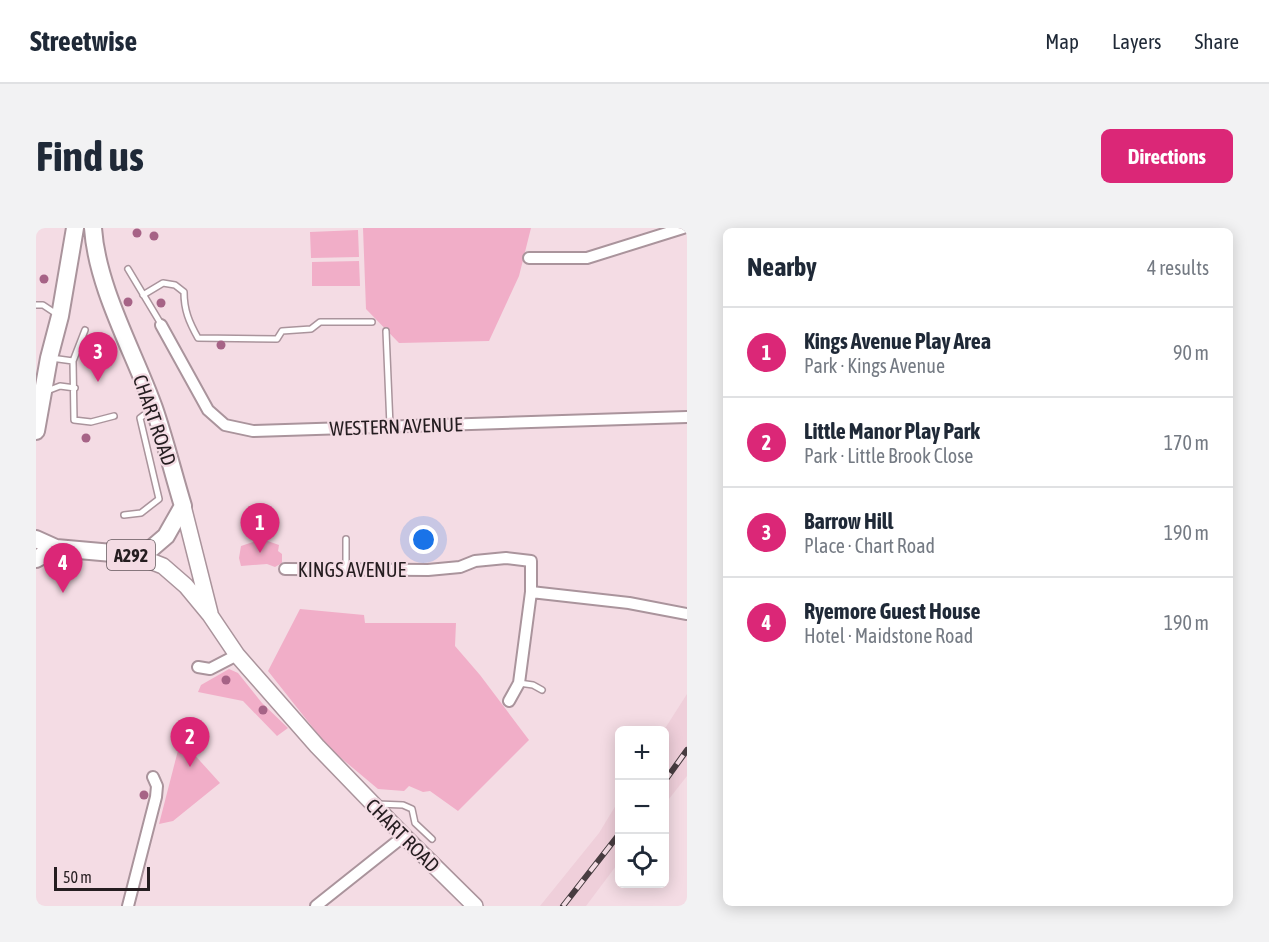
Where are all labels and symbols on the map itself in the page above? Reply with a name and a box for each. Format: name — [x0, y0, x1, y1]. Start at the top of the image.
pin: 3 — [78, 332, 118, 382]
street label: CHART ROAD — [129, 372, 181, 468]
street label: WESTERN AVENUE — [329, 412, 463, 440]
pin: 1 — [240, 504, 280, 553]
your location — [409, 525, 438, 554]
road number: A292 — [107, 540, 155, 570]
pin: 4 — [44, 544, 82, 593]
street label: KINGS AVENUE — [298, 558, 407, 581]
pin: 2 — [170, 718, 210, 767]
street label: CHART ROAD — [361, 793, 445, 877]
scale bar — [54, 864, 150, 892]

